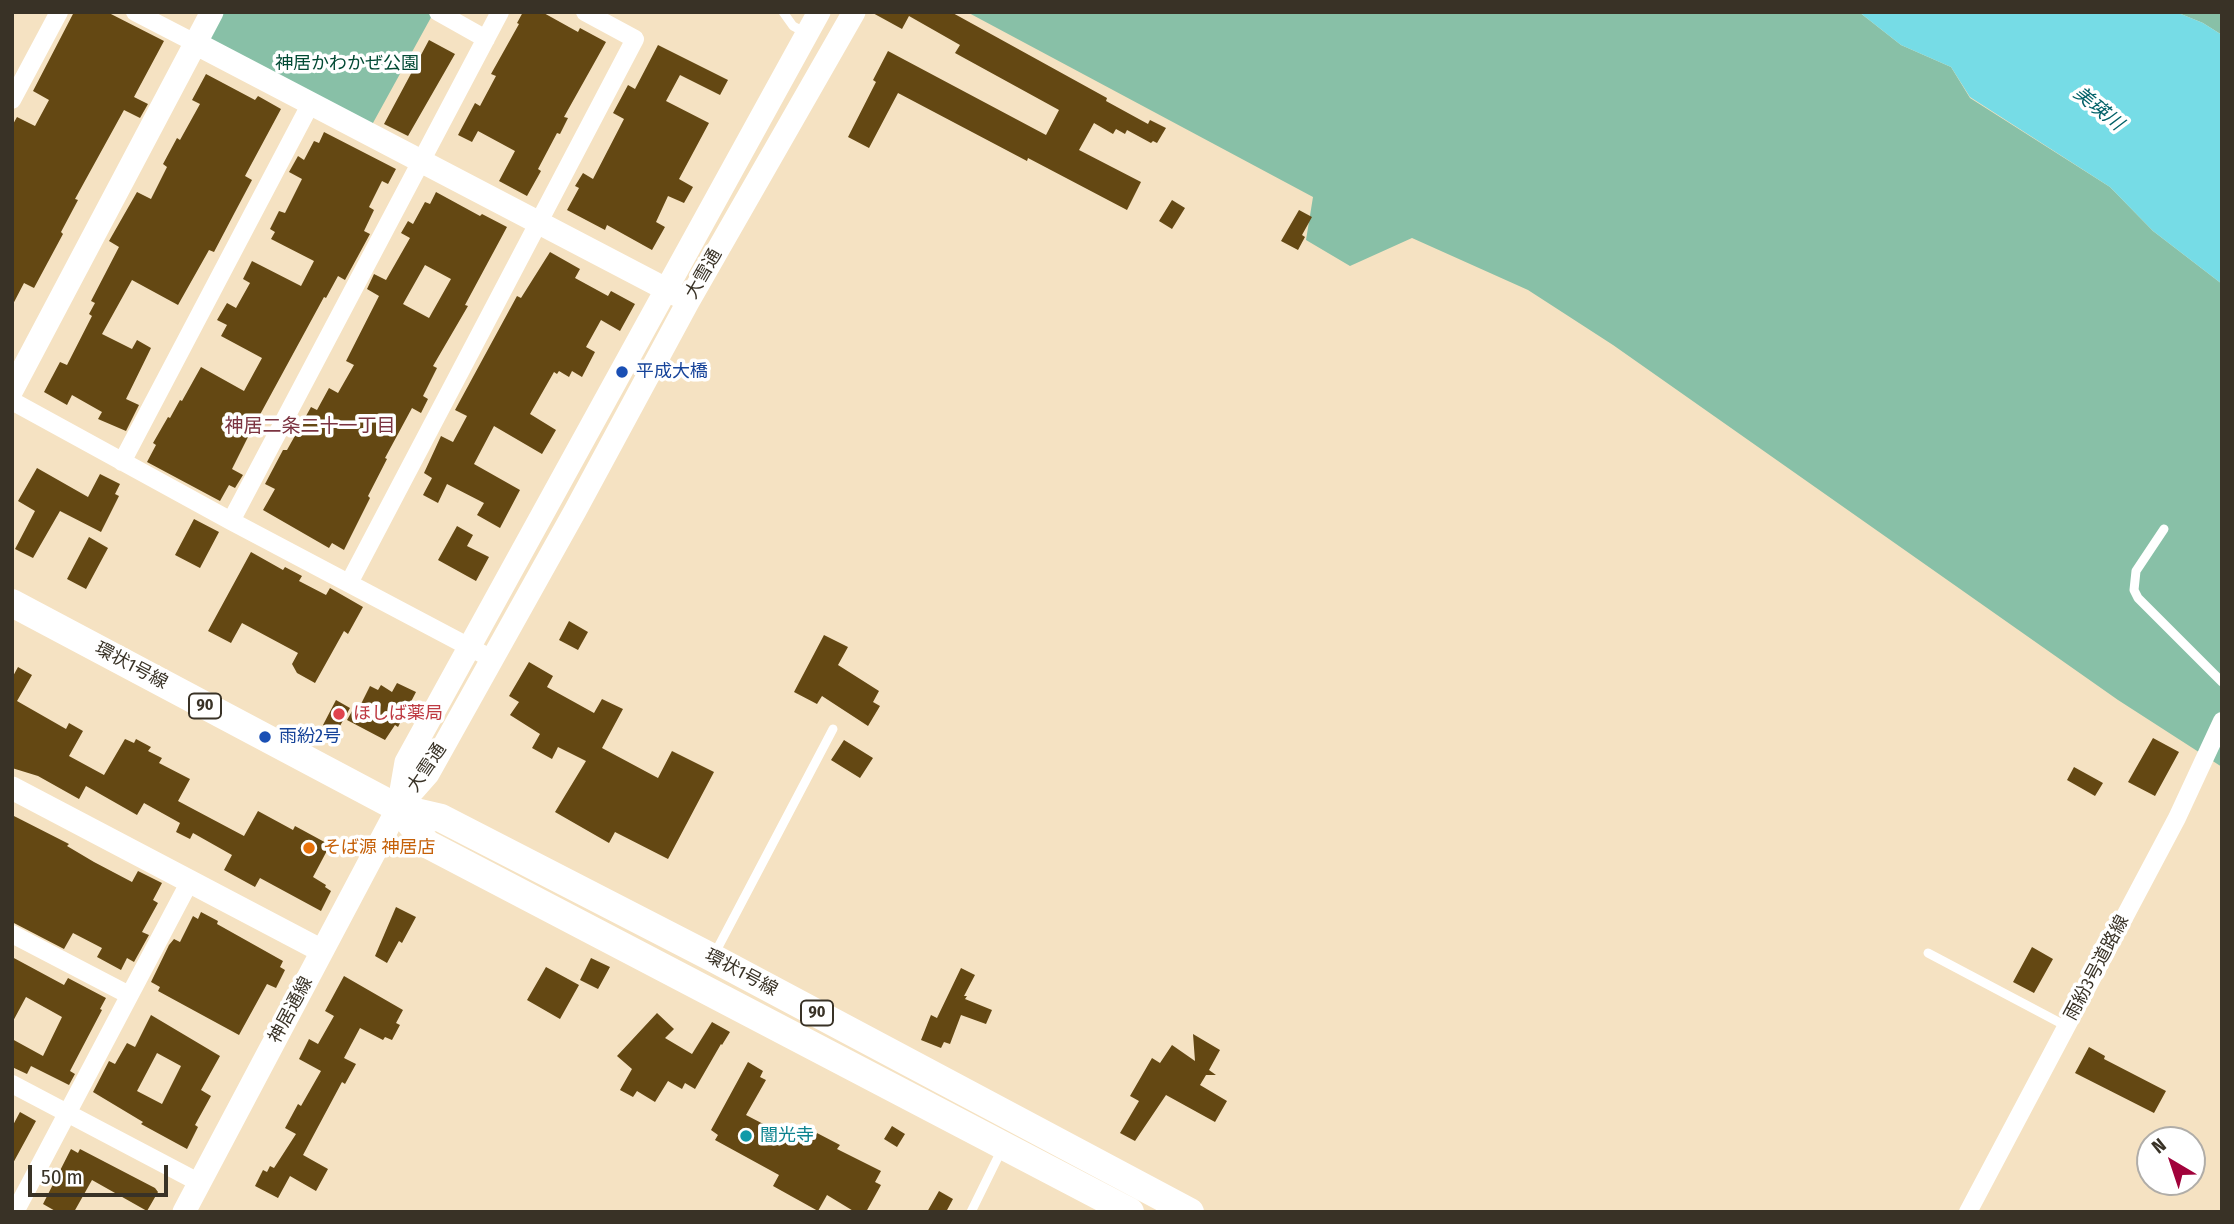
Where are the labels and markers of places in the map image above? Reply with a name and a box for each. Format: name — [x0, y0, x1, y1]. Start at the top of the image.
place label: 平成大橋 — [636, 361, 708, 383]
marker: 平成大橋 — [614, 364, 630, 380]
place label: ほしば薬局 — [353, 703, 443, 725]
marker: ほしば薬局 — [331, 706, 347, 722]
place label: 雨紛2号 — [279, 726, 341, 748]
marker: 雨紛2号 — [257, 729, 273, 745]
place label: そば源 神居店 — [323, 837, 435, 859]
marker: そば源 神居店 — [301, 840, 317, 856]
place label: 闇光寺 — [760, 1125, 814, 1147]
marker: 闇光寺 — [738, 1128, 754, 1144]

